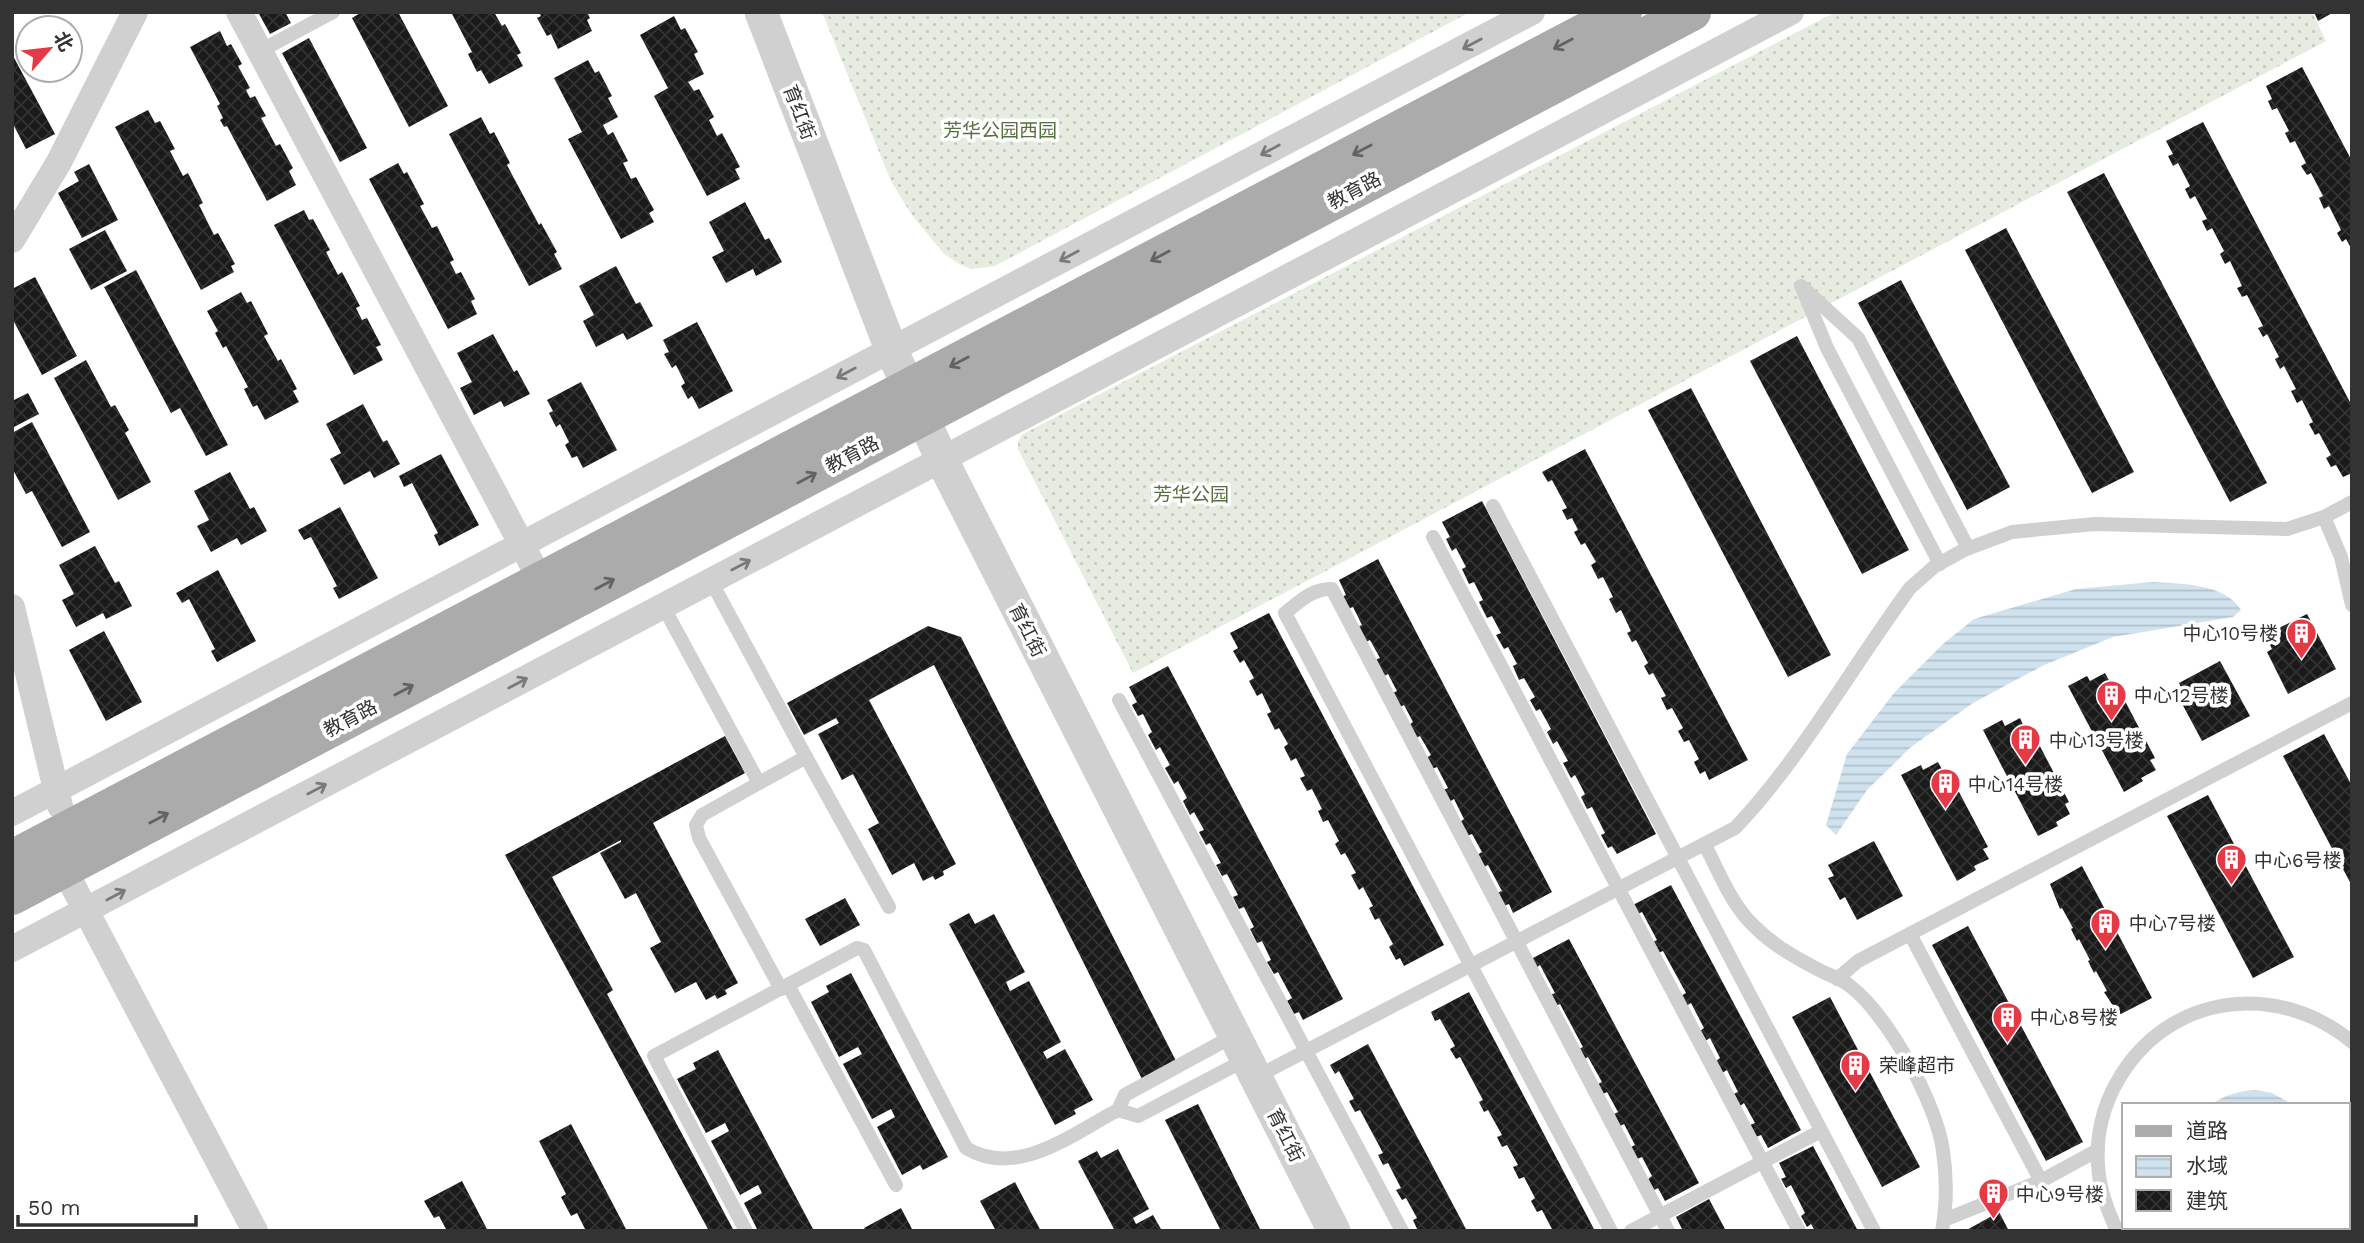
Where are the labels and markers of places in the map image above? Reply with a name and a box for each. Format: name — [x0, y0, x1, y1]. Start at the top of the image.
building icon: 中心10号楼 — [2284, 616, 2318, 660]
place label: 中心10号楼 — [2183, 622, 2278, 645]
building icon: 中心12号楼 — [2094, 678, 2128, 722]
place label: 中心12号楼 — [2134, 684, 2229, 707]
building icon: 中心13号楼 — [2009, 723, 2043, 767]
place label: 中心13号楼 — [2049, 729, 2144, 752]
building icon: 中心14号楼 — [1928, 767, 1962, 811]
place label: 中心14号楼 — [1968, 773, 2063, 796]
building icon: 中心6号楼 — [2214, 843, 2248, 887]
place label: 中心6号楼 — [2254, 849, 2342, 872]
building icon: 中心7号楼 — [2089, 906, 2123, 950]
place label: 中心7号楼 — [2129, 912, 2216, 935]
building icon: 中心8号楼 — [1990, 1000, 2024, 1044]
place label: 中心8号楼 — [2030, 1006, 2118, 1029]
building icon: 荣峰超市 — [1839, 1048, 1873, 1092]
place label: 荣峰超市 — [1879, 1054, 1955, 1077]
building icon: 中心9号楼 — [1976, 1177, 2010, 1221]
place label: 中心9号楼 — [2016, 1183, 2104, 1206]

